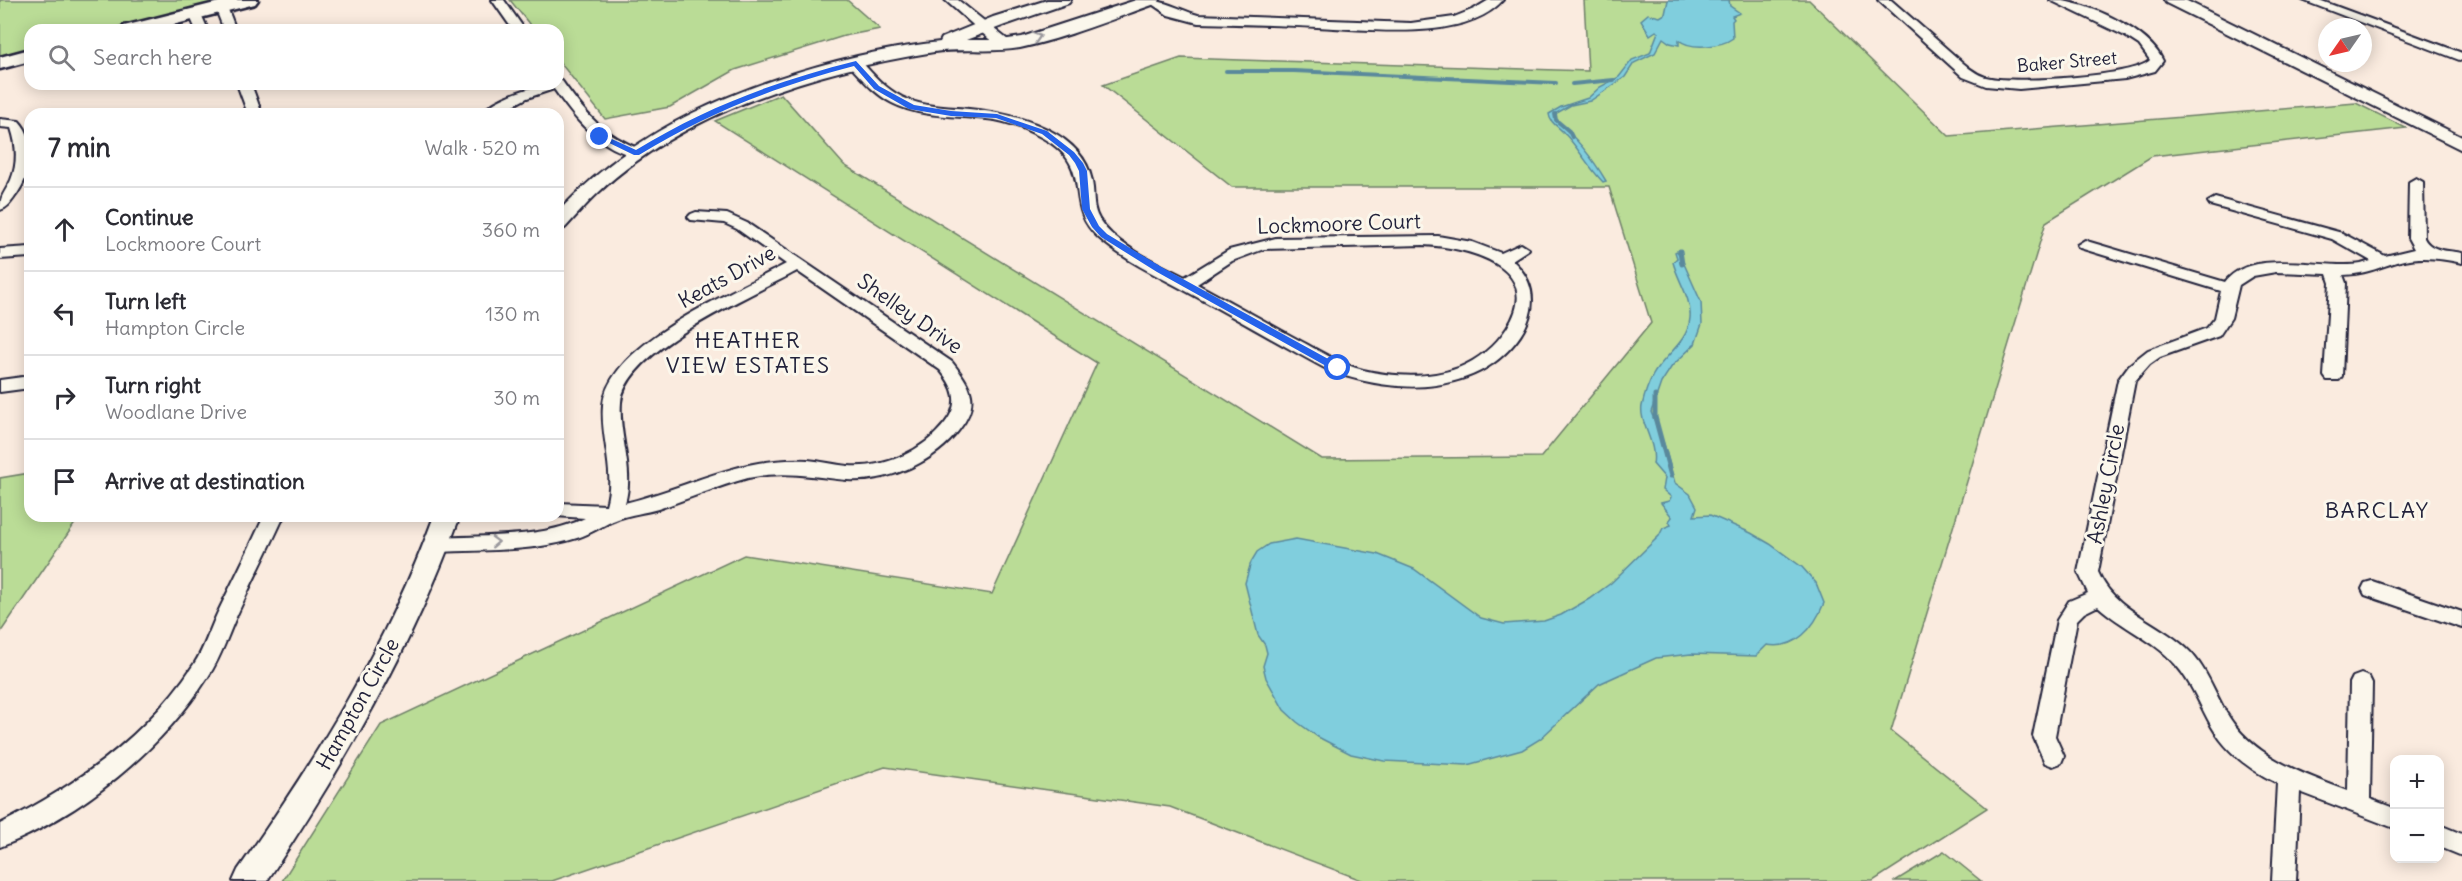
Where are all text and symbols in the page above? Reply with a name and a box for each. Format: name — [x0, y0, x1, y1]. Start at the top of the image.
north arrow — [2318, 18, 2372, 72]
search box — [24, 24, 564, 90]
one-way arrow — [1031, 32, 1042, 44]
icon: search — [45, 41, 78, 74]
text: Search here — [93, 43, 212, 71]
street label: Baker Street — [2016, 46, 2118, 77]
route end — [586, 123, 612, 149]
text: 7 min — [48, 131, 111, 164]
text: Walk · 520 m — [425, 135, 540, 160]
text: Continue — [105, 203, 194, 231]
street label: Lockmoore Court — [1257, 207, 1421, 240]
icon: ahead — [48, 213, 81, 246]
text: 360 m — [482, 217, 540, 242]
text: Lockmoore Court — [105, 231, 261, 256]
street label: Keats Drive — [673, 239, 780, 314]
street label: Shelley Drive — [852, 267, 968, 360]
text: Turn left — [105, 287, 186, 315]
icon: left — [48, 297, 81, 330]
text: 130 m — [485, 301, 540, 326]
text: Hampton Circle — [105, 315, 245, 340]
district label: HEATHER VIEW ESTATES — [666, 326, 830, 379]
route start — [1324, 354, 1350, 380]
text: Turn right — [105, 371, 201, 399]
icon: right — [48, 381, 81, 414]
text: 30 m — [493, 385, 540, 410]
text: Woodlane Drive — [105, 399, 247, 424]
street label: Ashley Circle — [2081, 422, 2130, 546]
icon: arrive — [48, 465, 81, 498]
text: Arrive at destination — [105, 467, 305, 495]
district label: BARCLAY — [2325, 496, 2429, 524]
one-way arrow — [491, 536, 500, 549]
street label: Hampton Circle — [310, 633, 405, 775]
map controls — [2390, 755, 2444, 863]
button: + — [2390, 755, 2444, 809]
button: − — [2390, 809, 2444, 863]

